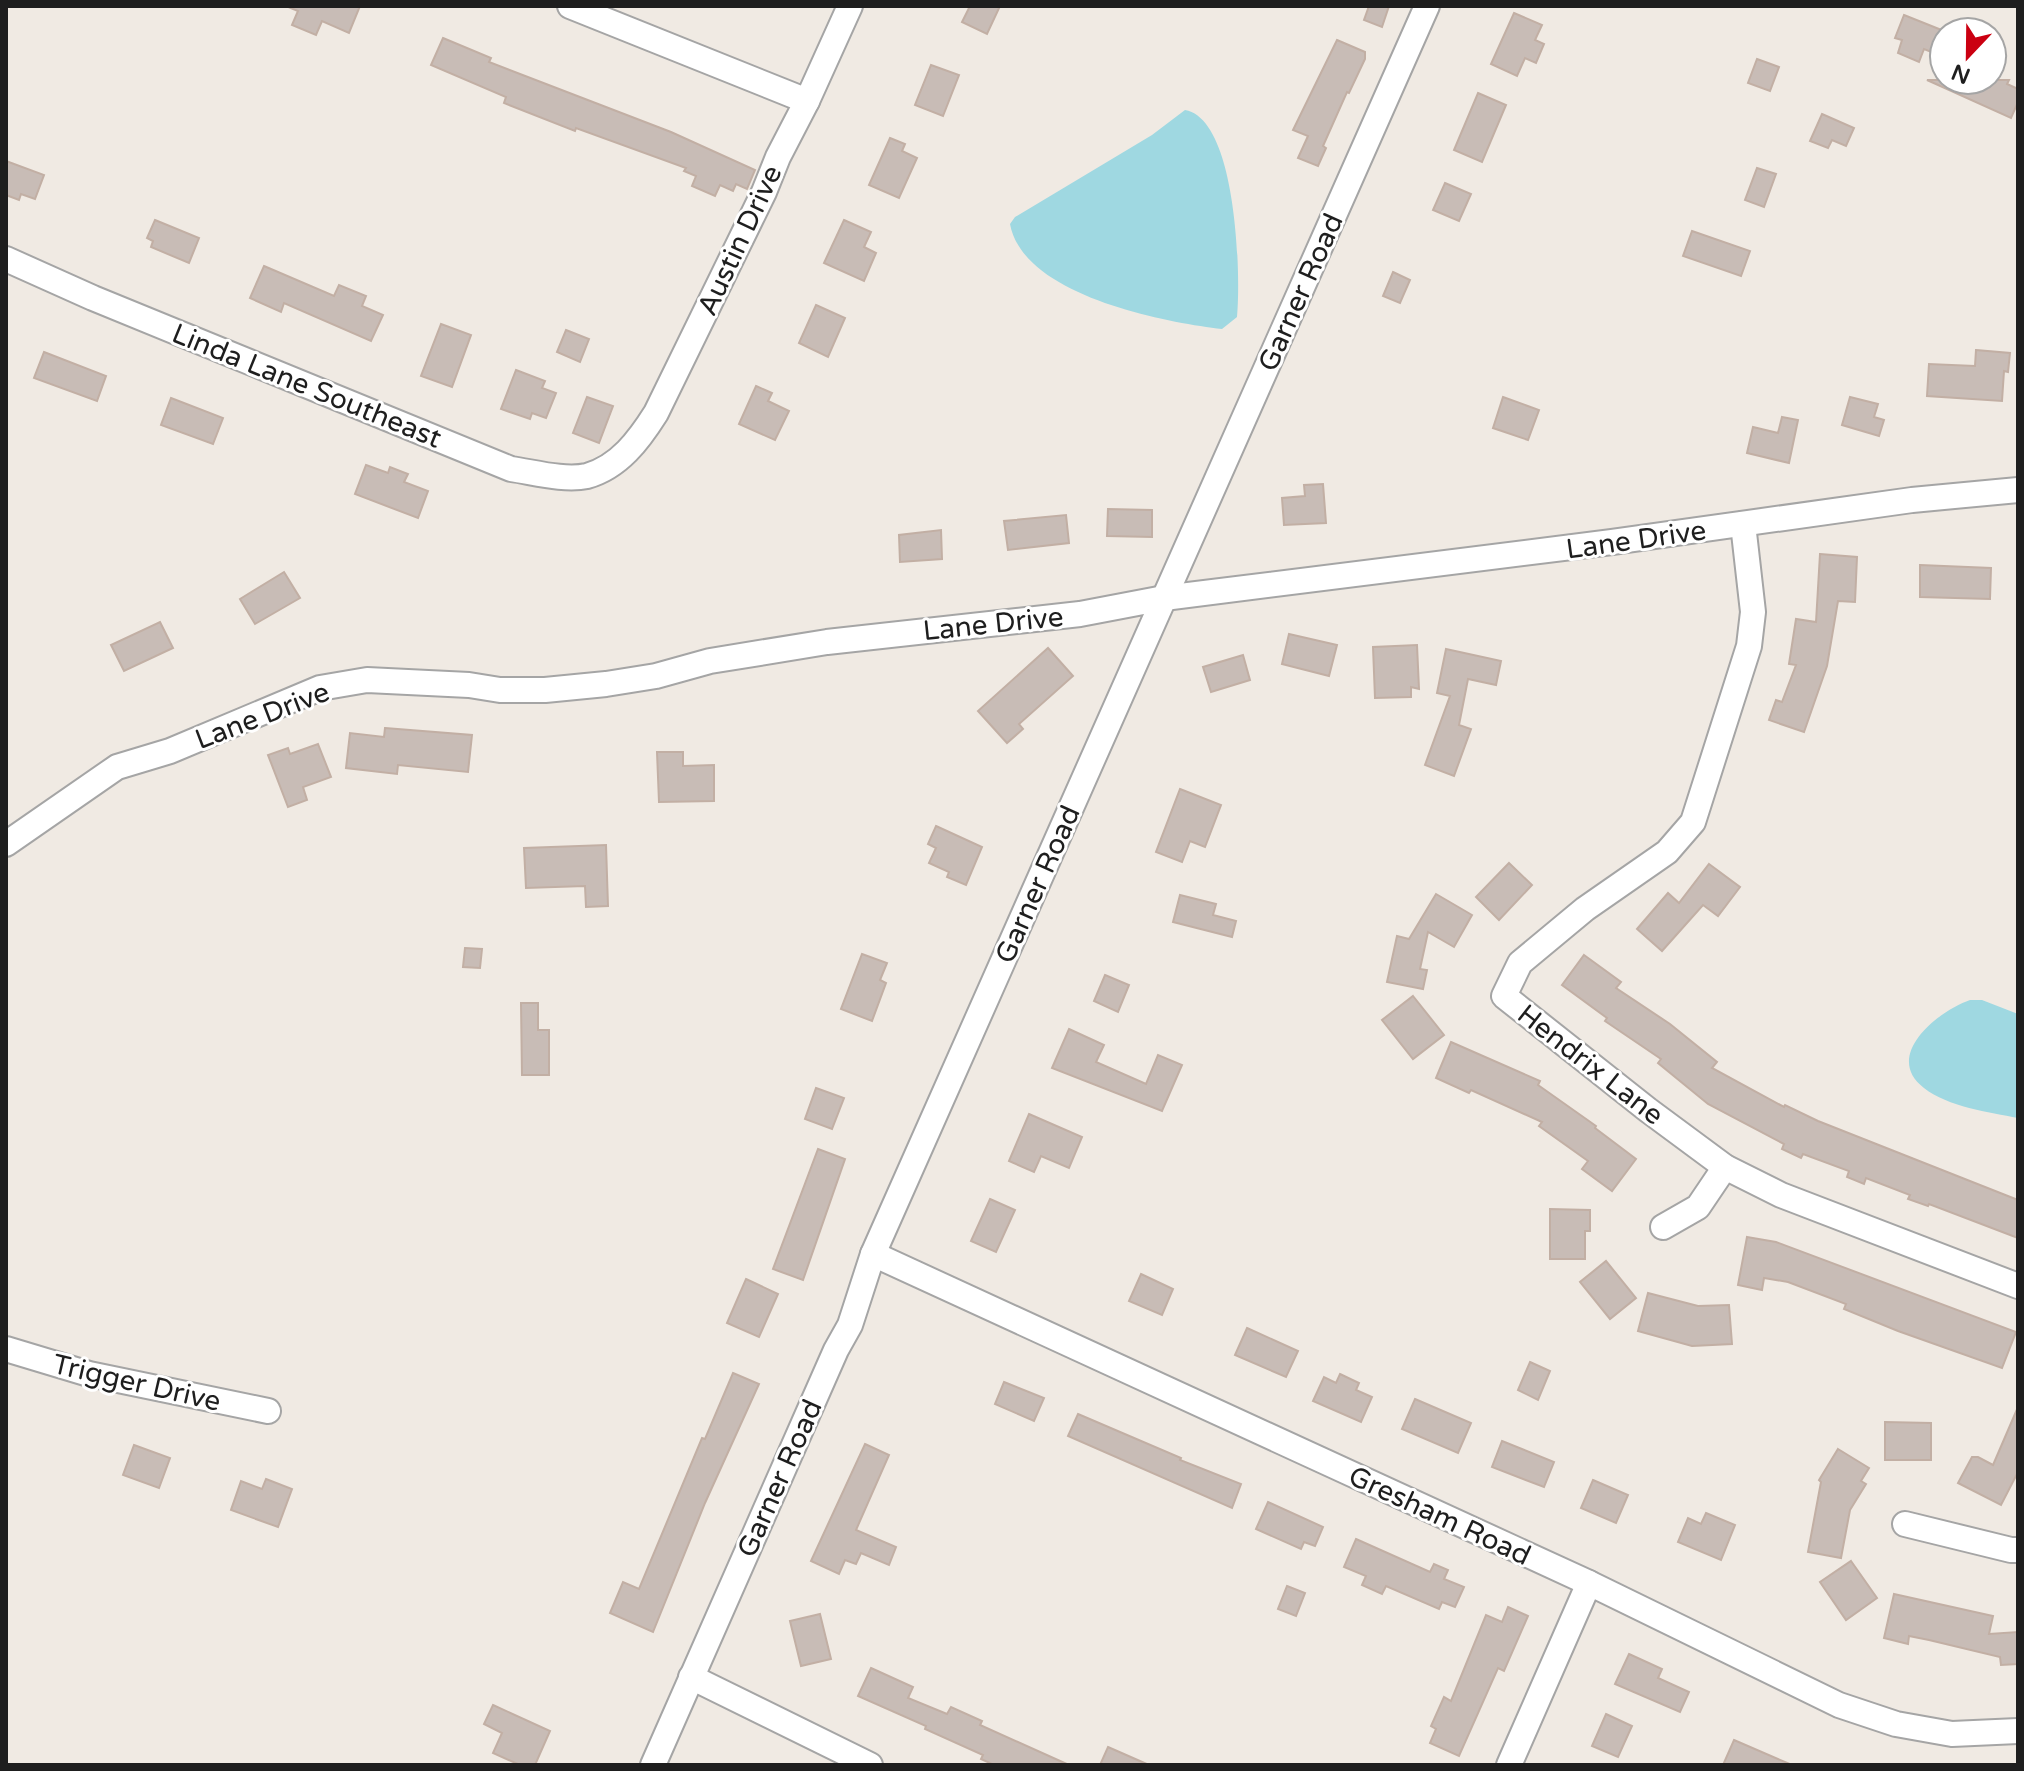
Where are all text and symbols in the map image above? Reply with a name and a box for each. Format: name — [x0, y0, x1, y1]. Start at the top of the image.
north arrow — [1928, 16, 2008, 96]
text: N — [1948, 58, 1974, 89]
street label: Austin Drive — [690, 160, 790, 321]
street label: Garner Road — [1251, 208, 1351, 376]
street label: Linda Lane Southeast — [167, 316, 447, 456]
street label: Lane Drive — [1564, 513, 1708, 567]
street label: Lane Drive — [921, 600, 1065, 648]
street label: Lane Drive — [190, 675, 334, 757]
street label: Garner Road — [988, 800, 1088, 968]
street label: Hendrix Lane — [1510, 997, 1670, 1132]
street label: Trigger Drive — [50, 1347, 224, 1419]
street label: Garner Road — [730, 1394, 830, 1562]
street label: Gresham Road — [1343, 1459, 1536, 1573]

